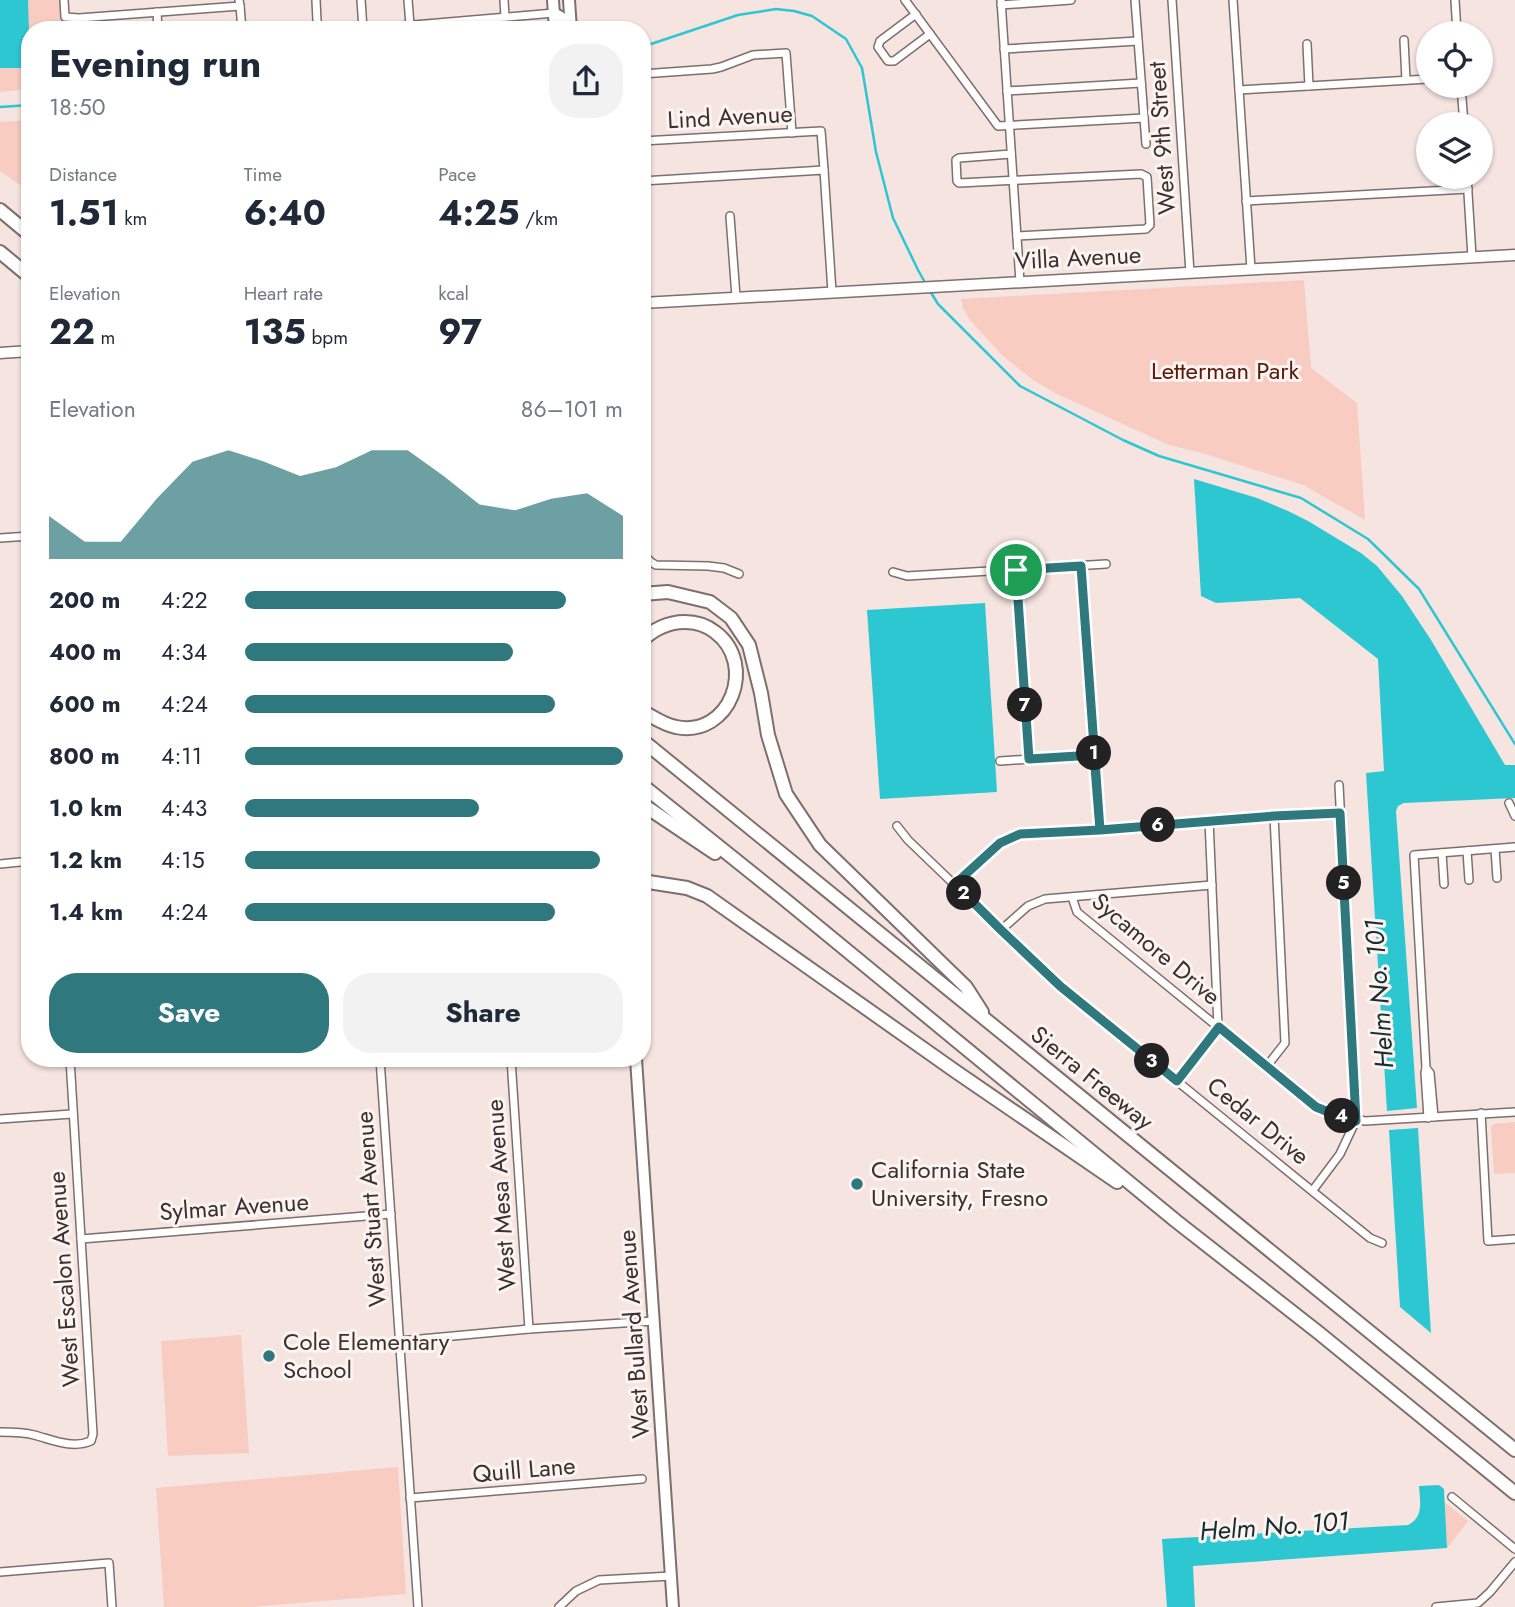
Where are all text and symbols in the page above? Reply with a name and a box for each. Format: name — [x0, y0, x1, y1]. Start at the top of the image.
map controls — [1416, 21, 1493, 189]
button: locate — [1416, 21, 1493, 98]
text: Evening run — [49, 36, 261, 91]
button: share — [549, 44, 623, 118]
street label: West 9th Street — [1139, 60, 1184, 216]
text: 18:50 — [49, 90, 106, 124]
street label: Lind Avenue — [667, 96, 793, 137]
button: layers — [1416, 112, 1493, 189]
text: Distance — [49, 161, 117, 188]
text: Time — [244, 161, 282, 188]
text: Pace — [438, 161, 476, 188]
text: 1.51 — [49, 188, 118, 238]
text: 6:40 — [244, 188, 326, 238]
text: 4:25 — [438, 188, 520, 238]
text: km — [118, 205, 147, 232]
text: /km — [520, 205, 558, 232]
street label: Villa Avenue — [1014, 237, 1142, 278]
text: Elevation — [49, 280, 121, 307]
text: Heart rate — [244, 280, 323, 307]
text: kcal — [438, 280, 469, 307]
text: 22 — [49, 307, 95, 357]
text: 135 — [244, 307, 306, 357]
text: 97 — [438, 307, 482, 357]
text: m — [95, 324, 115, 351]
text: bpm — [306, 324, 348, 351]
park label: Letterman Park — [1151, 353, 1299, 388]
text: Elevation — [49, 392, 136, 426]
text: 86–101 m — [521, 392, 623, 426]
pin — [986, 540, 1046, 600]
icon: arrive — [997, 551, 1035, 589]
text: 200 m — [49, 583, 120, 617]
text: 4:22 — [161, 583, 207, 617]
text: 400 m — [49, 635, 121, 669]
text: 4:34 — [161, 635, 207, 669]
text: 600 m — [49, 687, 121, 721]
text: 4:24 — [161, 687, 208, 721]
pin: 7 — [1007, 688, 1042, 722]
text: 7 — [1019, 691, 1030, 718]
pin: 1 — [1076, 736, 1112, 770]
text: 800 m — [49, 739, 120, 773]
text: 4:11 — [161, 739, 202, 773]
text: 1 — [1089, 739, 1098, 766]
text: 1.0 km — [49, 791, 122, 825]
text: 4:43 — [161, 791, 207, 825]
pin: 6 — [1140, 808, 1176, 842]
text: 6 — [1151, 811, 1164, 838]
text: 1.2 km — [49, 843, 122, 877]
text: 4:15 — [161, 843, 205, 877]
pin: 5 — [1326, 866, 1362, 900]
text: 5 — [1337, 869, 1350, 896]
pin: 2 — [946, 876, 982, 910]
text: 2 — [957, 879, 970, 906]
street label: Sycamore Drive — [1084, 884, 1228, 1013]
text: 1.4 km — [49, 895, 123, 929]
text: 4:24 — [161, 895, 208, 929]
water label: Helm No. 101 — [1355, 918, 1403, 1070]
button: Save — [49, 973, 329, 1053]
button: Share — [343, 973, 623, 1053]
street label: Sierra Freeway — [1023, 1017, 1162, 1138]
pin: 3 — [1134, 1044, 1170, 1078]
text: 3 — [1146, 1047, 1157, 1074]
street label: Cedar Drive — [1200, 1068, 1317, 1173]
street label: West Mesa Avenue — [476, 1098, 525, 1292]
pin: 4 — [1324, 1098, 1360, 1134]
text: 4 — [1335, 1102, 1348, 1129]
street label: West Stuart Avenue — [346, 1110, 395, 1308]
place label: California State University, Fresno — [871, 1152, 1048, 1215]
street label: West Escalon Avenue — [39, 1170, 88, 1388]
marker: California State University, Fresno — [849, 1176, 865, 1192]
street label: Sylmar Avenue — [158, 1184, 310, 1229]
street label: West Bullard Avenue — [609, 1228, 658, 1440]
place label: Cole Elementary School — [283, 1324, 450, 1387]
marker: Cole Elementary School — [261, 1348, 277, 1364]
street label: Quill Lane — [471, 1448, 577, 1491]
water label: Helm No. 101 — [1198, 1502, 1350, 1550]

